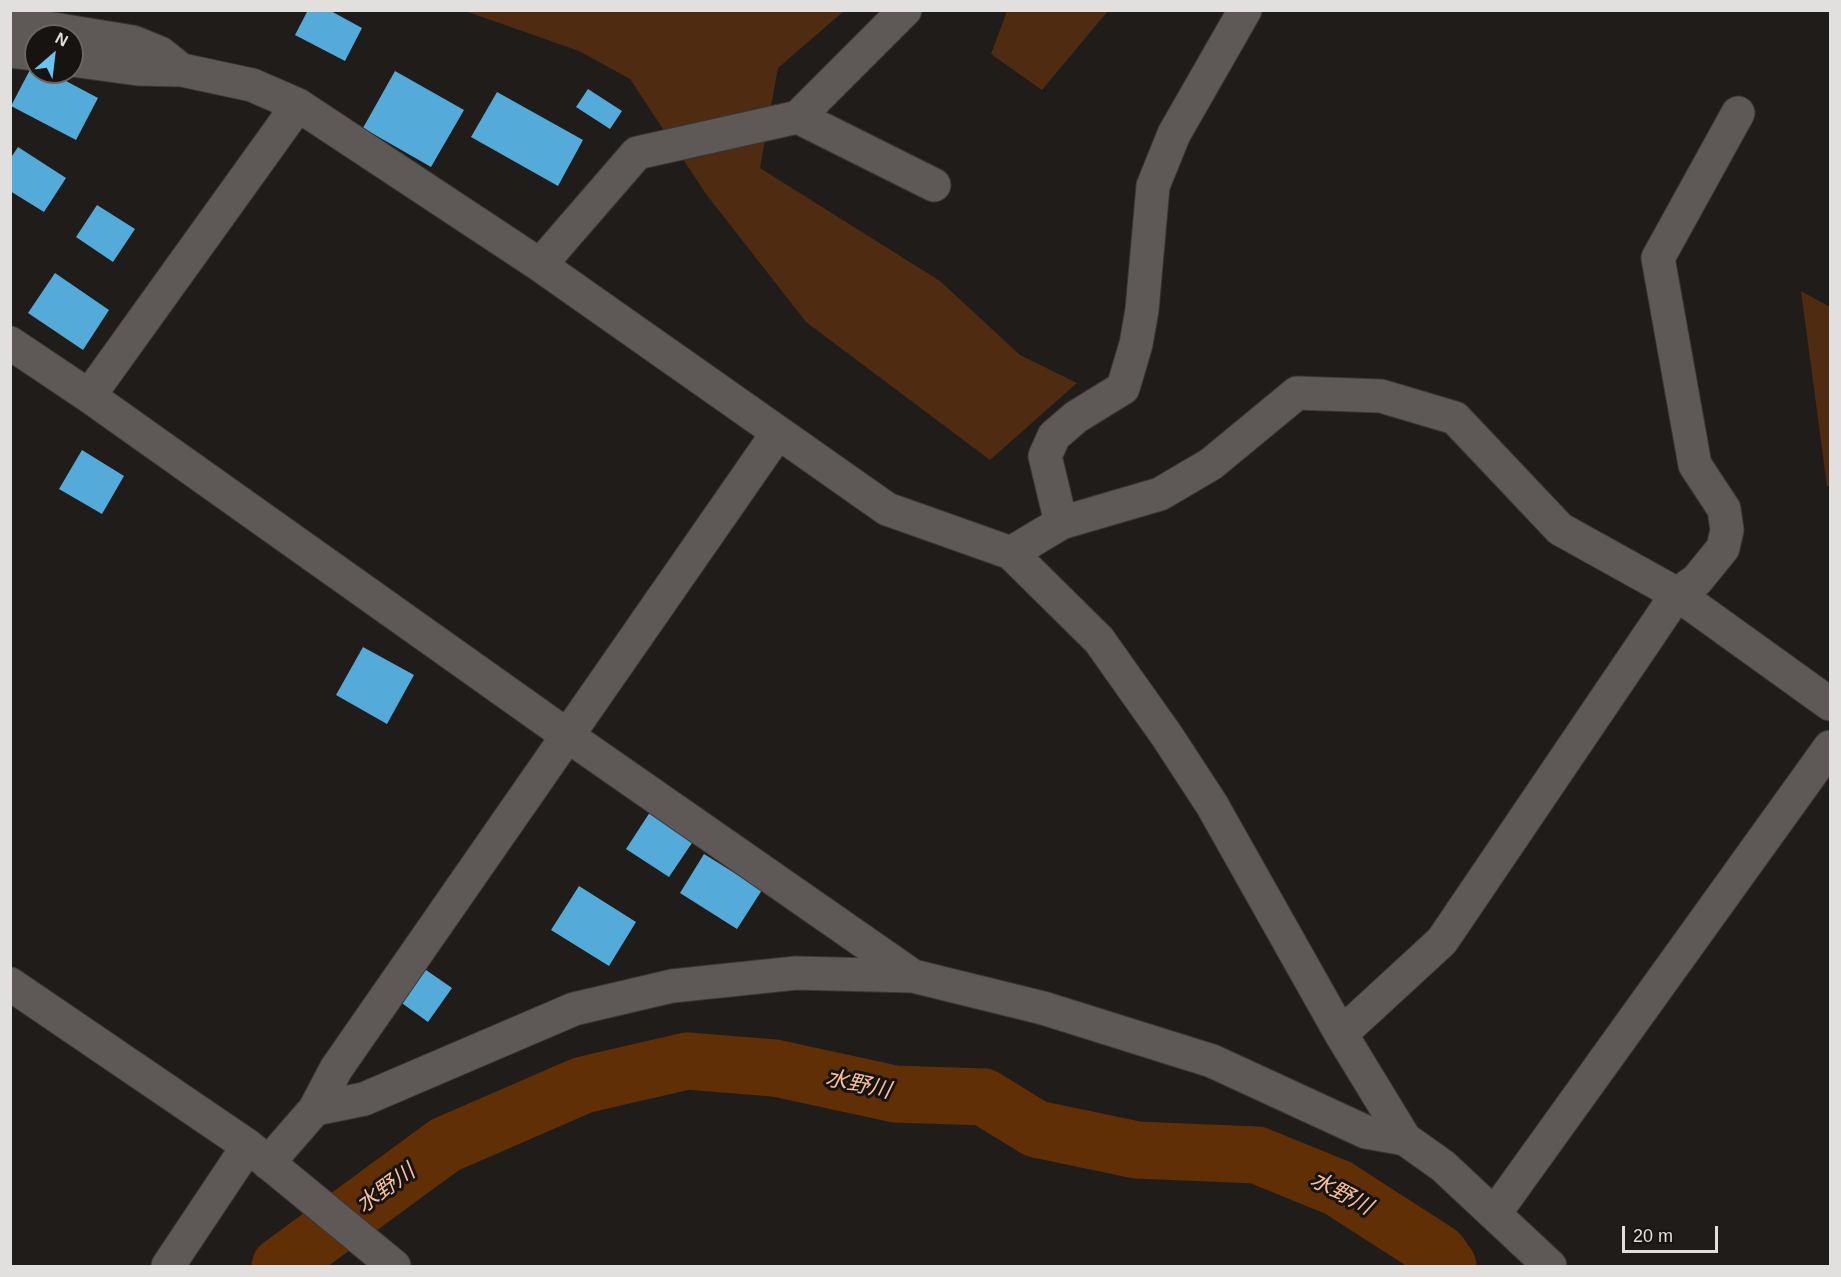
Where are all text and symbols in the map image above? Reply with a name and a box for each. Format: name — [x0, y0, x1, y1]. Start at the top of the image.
north arrow — [24, 24, 84, 84]
text: N — [53, 29, 71, 50]
water label: 水野川 — [823, 1065, 893, 1105]
water label: 水野川 — [352, 1159, 420, 1219]
water label: 水野川 — [1306, 1167, 1376, 1221]
scale bar — [1625, 1214, 1721, 1252]
text: 20 m — [1633, 1226, 1673, 1246]

